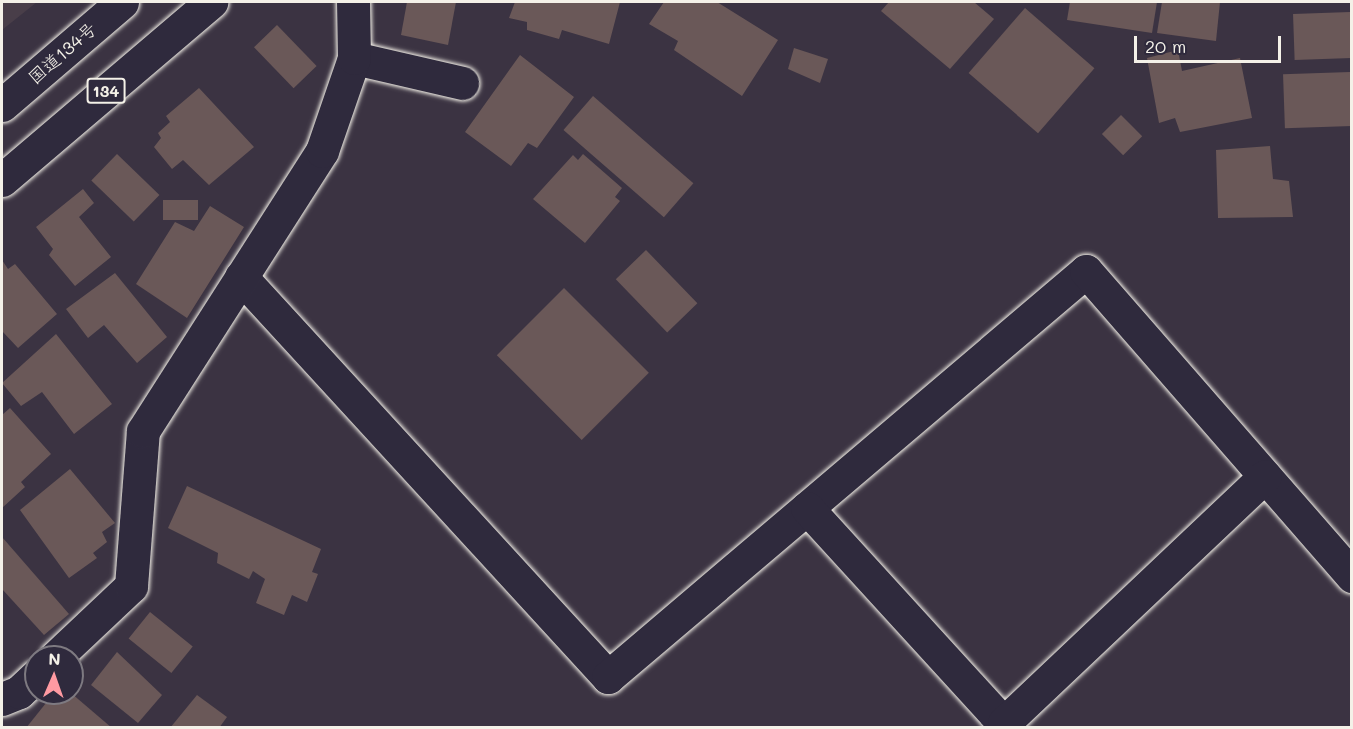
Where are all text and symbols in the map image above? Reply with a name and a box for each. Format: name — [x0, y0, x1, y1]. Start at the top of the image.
street label: 国道134号 — [24, 18, 100, 88]
scale bar — [1137, 24, 1284, 62]
text: 20 m — [1145, 34, 1186, 58]
road number: 134 — [86, 78, 126, 104]
north arrow — [24, 645, 84, 705]
text: N — [48, 648, 61, 669]

